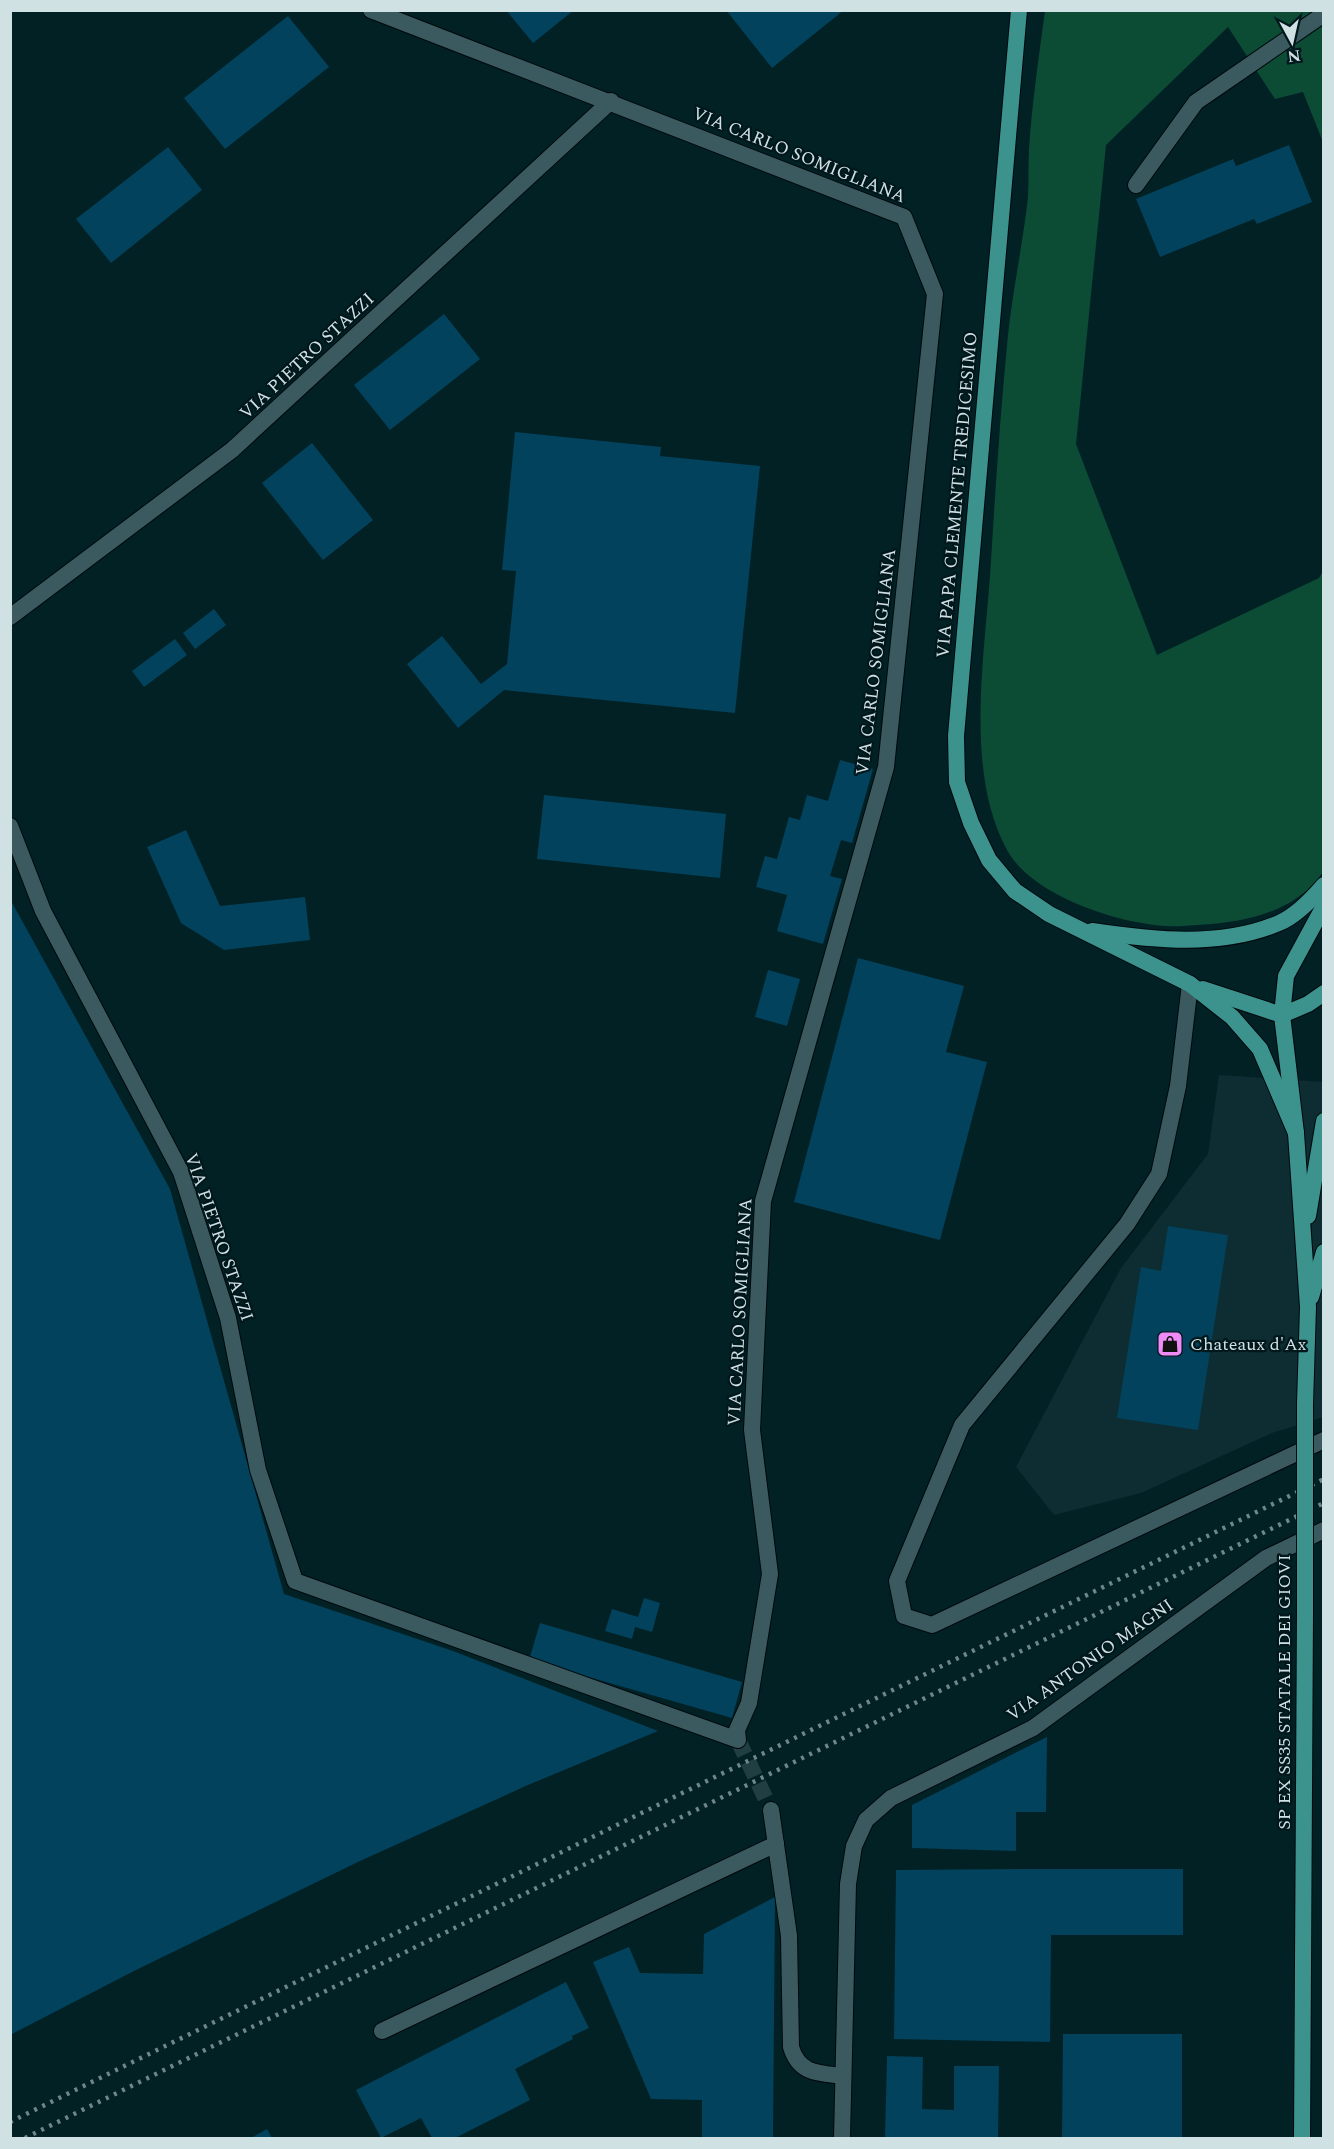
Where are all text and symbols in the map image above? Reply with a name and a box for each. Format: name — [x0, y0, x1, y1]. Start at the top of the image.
north arrow — [1262, 12, 1322, 72]
text: N — [1286, 43, 1302, 69]
street label: VIA CARLO SOMIGLIANA — [688, 100, 910, 210]
street label: VIA PIETRO STAZZI — [233, 286, 381, 426]
street label: VIA PAPA CLEMENTE TREDICESIMO — [929, 331, 985, 659]
street label: VIA CARLO SOMIGLIANA — [849, 547, 903, 777]
street label: VIA PIETRO STAZZI — [178, 1149, 260, 1325]
street label: VIA CARLO SOMIGLIANA — [721, 1197, 759, 1427]
shop icon: Chateaux d'Ax — [1155, 1329, 1185, 1359]
place label: Chateaux d'Ax — [1190, 1331, 1306, 1358]
street label: SP EX SS35 STATALE DEI GIOVI — [1271, 1554, 1298, 1830]
street label: VIA ANTONIO MAGNI — [1001, 1592, 1179, 1728]

